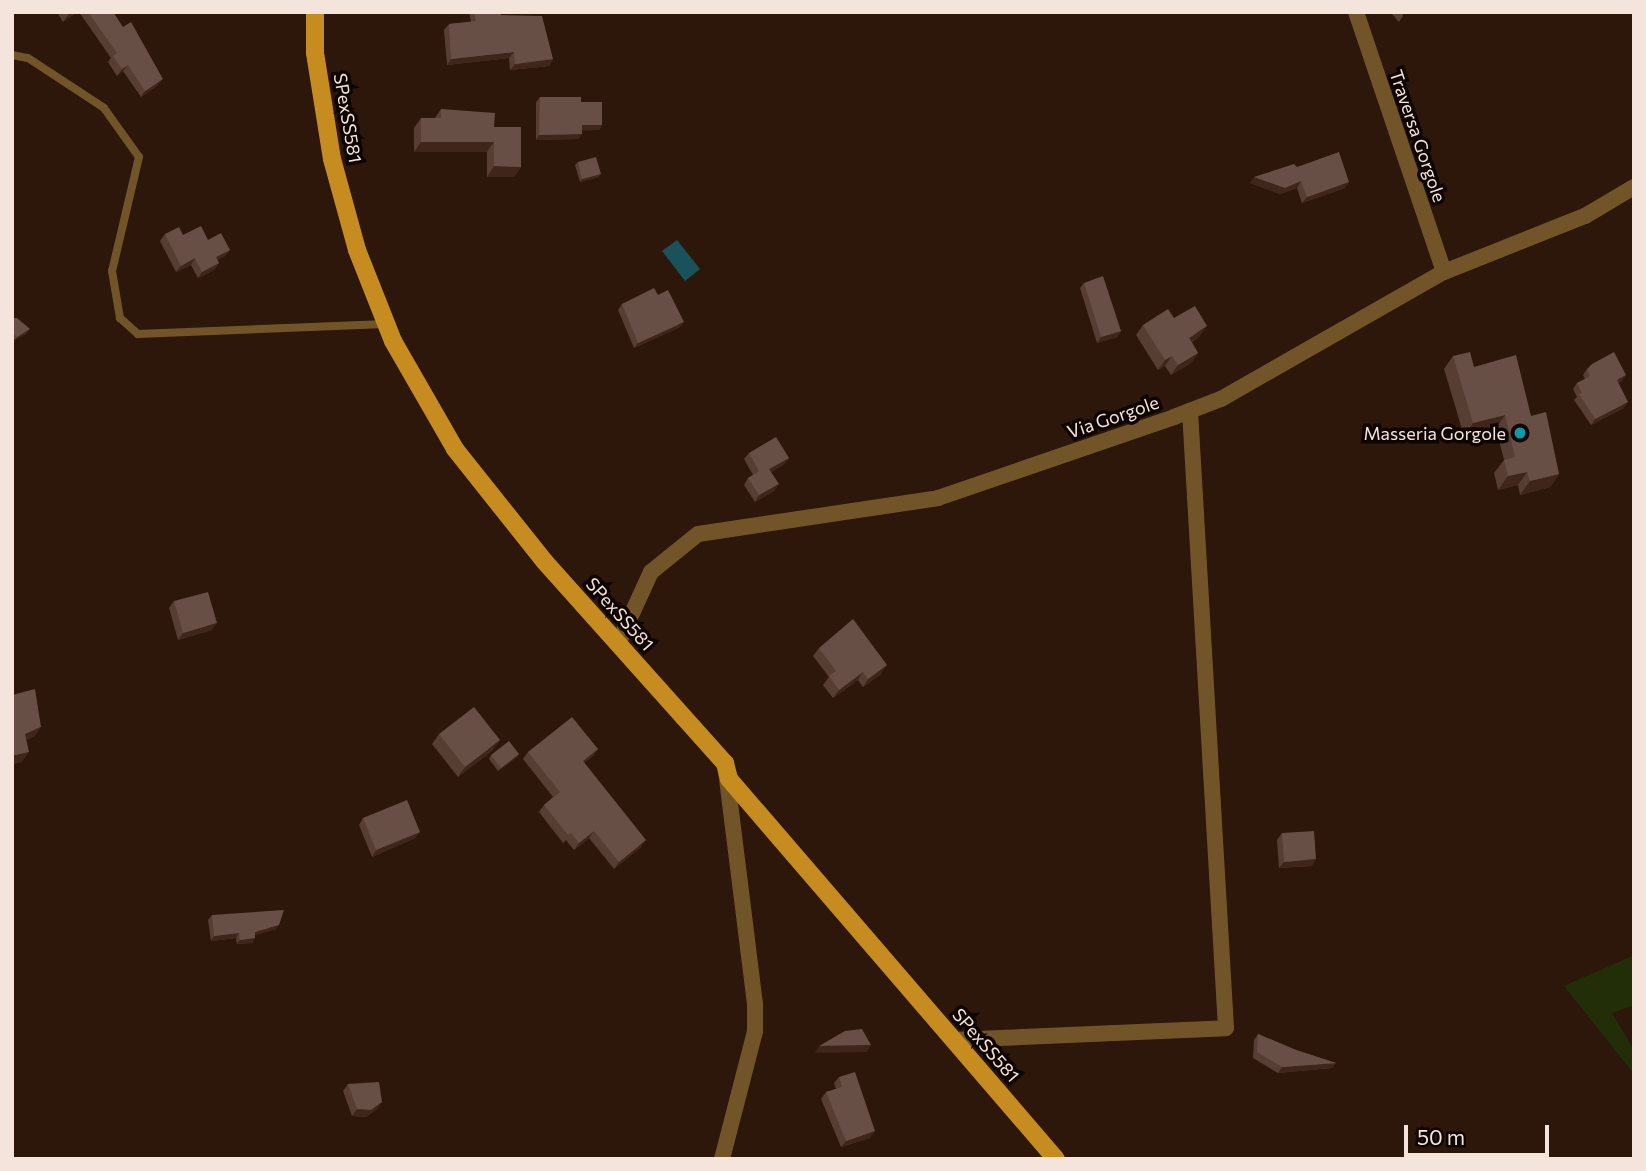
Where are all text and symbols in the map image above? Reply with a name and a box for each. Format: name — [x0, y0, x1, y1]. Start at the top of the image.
street label: Traversa Gorgole — [1385, 67, 1451, 205]
street label: SPexSS581 — [329, 71, 367, 165]
street label: Via Gorgole — [1064, 391, 1162, 443]
place label: Masseria Gorgole — [1363, 422, 1506, 444]
marker: Masseria Gorgole — [1512, 425, 1528, 441]
street label: SPexSS581 — [582, 573, 658, 655]
street label: SPexSS581 — [948, 1004, 1024, 1086]
scale bar — [1408, 1112, 1553, 1156]
text: 50 m — [1417, 1124, 1465, 1149]

